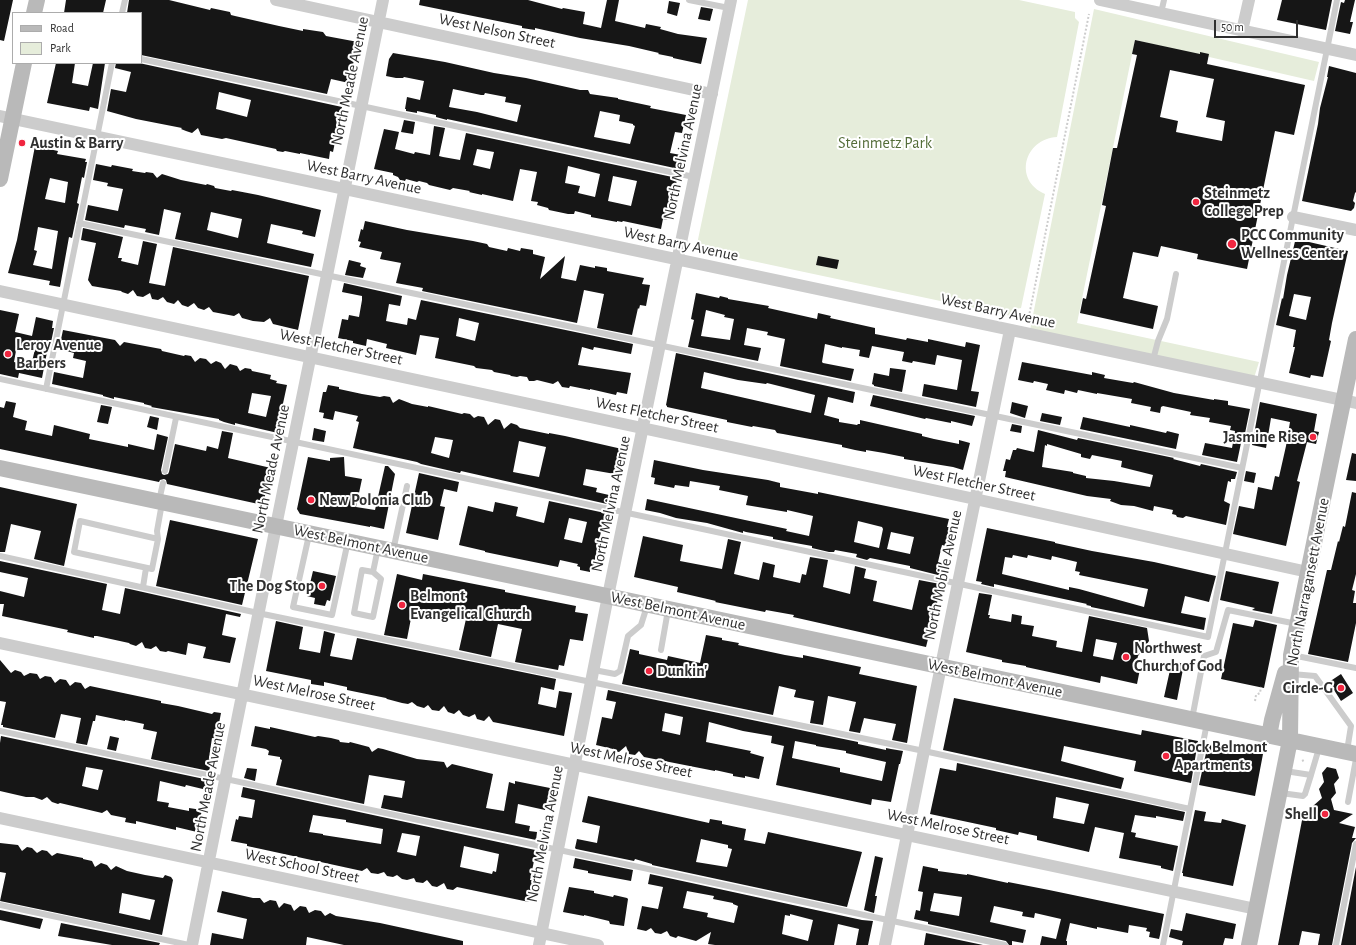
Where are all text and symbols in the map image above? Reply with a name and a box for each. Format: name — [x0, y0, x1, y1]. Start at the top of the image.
street label: West Nelson Street — [437, 9, 557, 53]
legend — [12, 12, 142, 64]
scale bar — [1216, 12, 1300, 38]
street label: North Meade Avenue — [327, 15, 373, 147]
text: 50 m — [1221, 21, 1244, 33]
text: Road — [50, 22, 74, 34]
text: Park — [50, 42, 71, 54]
street label: North Melvina Avenue — [659, 82, 707, 222]
place label: Austin & Barry — [30, 133, 123, 153]
park label: Steinmetz Park — [838, 133, 932, 153]
marker: Austin & Barry — [17, 138, 27, 148]
street label: West Barry Avenue — [305, 155, 423, 199]
place label: Steinmetz College Prep — [1204, 183, 1284, 221]
marker: Steinmetz College Prep — [1191, 197, 1201, 207]
street label: West Barry Avenue — [622, 222, 740, 266]
place label: PCC Community Wellness Center — [1241, 225, 1344, 263]
marker: PCC Community Wellness Center — [1226, 238, 1238, 250]
street label: West Barry Avenue — [939, 289, 1057, 333]
street label: West Fletcher Street — [278, 325, 404, 369]
place label: Leroy Avenue Barbers — [16, 335, 101, 373]
marker: Leroy Avenue Barbers — [3, 349, 13, 359]
street label: West Fletcher Street — [594, 393, 720, 437]
street label: North Meade Avenue — [248, 403, 294, 535]
place label: Jasmine Rise — [1223, 427, 1305, 447]
marker: Jasmine Rise — [1308, 432, 1318, 442]
street label: North Melvina Avenue — [587, 434, 635, 574]
street label: West Fletcher Street — [911, 461, 1037, 505]
place label: New Polonia Club — [319, 490, 431, 510]
marker: New Polonia Club — [306, 495, 316, 505]
street label: North Narragansett Avenue — [1282, 496, 1334, 668]
street label: North Mobile Avenue — [920, 508, 966, 642]
street label: West Belmont Avenue — [292, 520, 430, 568]
place label: The Dog Stop — [229, 576, 314, 596]
marker: The Dog Stop — [317, 581, 327, 591]
place label: Belmont Evangelical Church — [410, 586, 530, 624]
street label: West Belmont Avenue — [609, 587, 747, 635]
marker: Belmont Evangelical Church — [397, 600, 407, 610]
place label: Northwest Church of God — [1134, 638, 1223, 676]
marker: Northwest Church of God — [1121, 652, 1131, 662]
street label: West Belmont Avenue — [926, 654, 1064, 702]
place label: Dunkin' — [657, 661, 707, 681]
marker: Dunkin' — [644, 666, 654, 676]
street label: West Melrose Street — [251, 671, 377, 715]
place label: Circle-G — [1283, 678, 1333, 698]
marker: Circle-G — [1336, 683, 1346, 693]
street label: North Meade Avenue — [186, 721, 230, 853]
place label: Block Belmont Apartments — [1174, 737, 1267, 775]
street label: West Melrose Street — [568, 738, 694, 782]
marker: Block Belmont Apartments — [1161, 751, 1171, 761]
street label: North Melvina Avenue — [522, 764, 568, 904]
place label: Shell — [1285, 804, 1317, 824]
street label: West Melrose Street — [885, 805, 1011, 849]
marker: Shell — [1320, 809, 1330, 819]
street label: West School Street — [243, 845, 361, 887]

